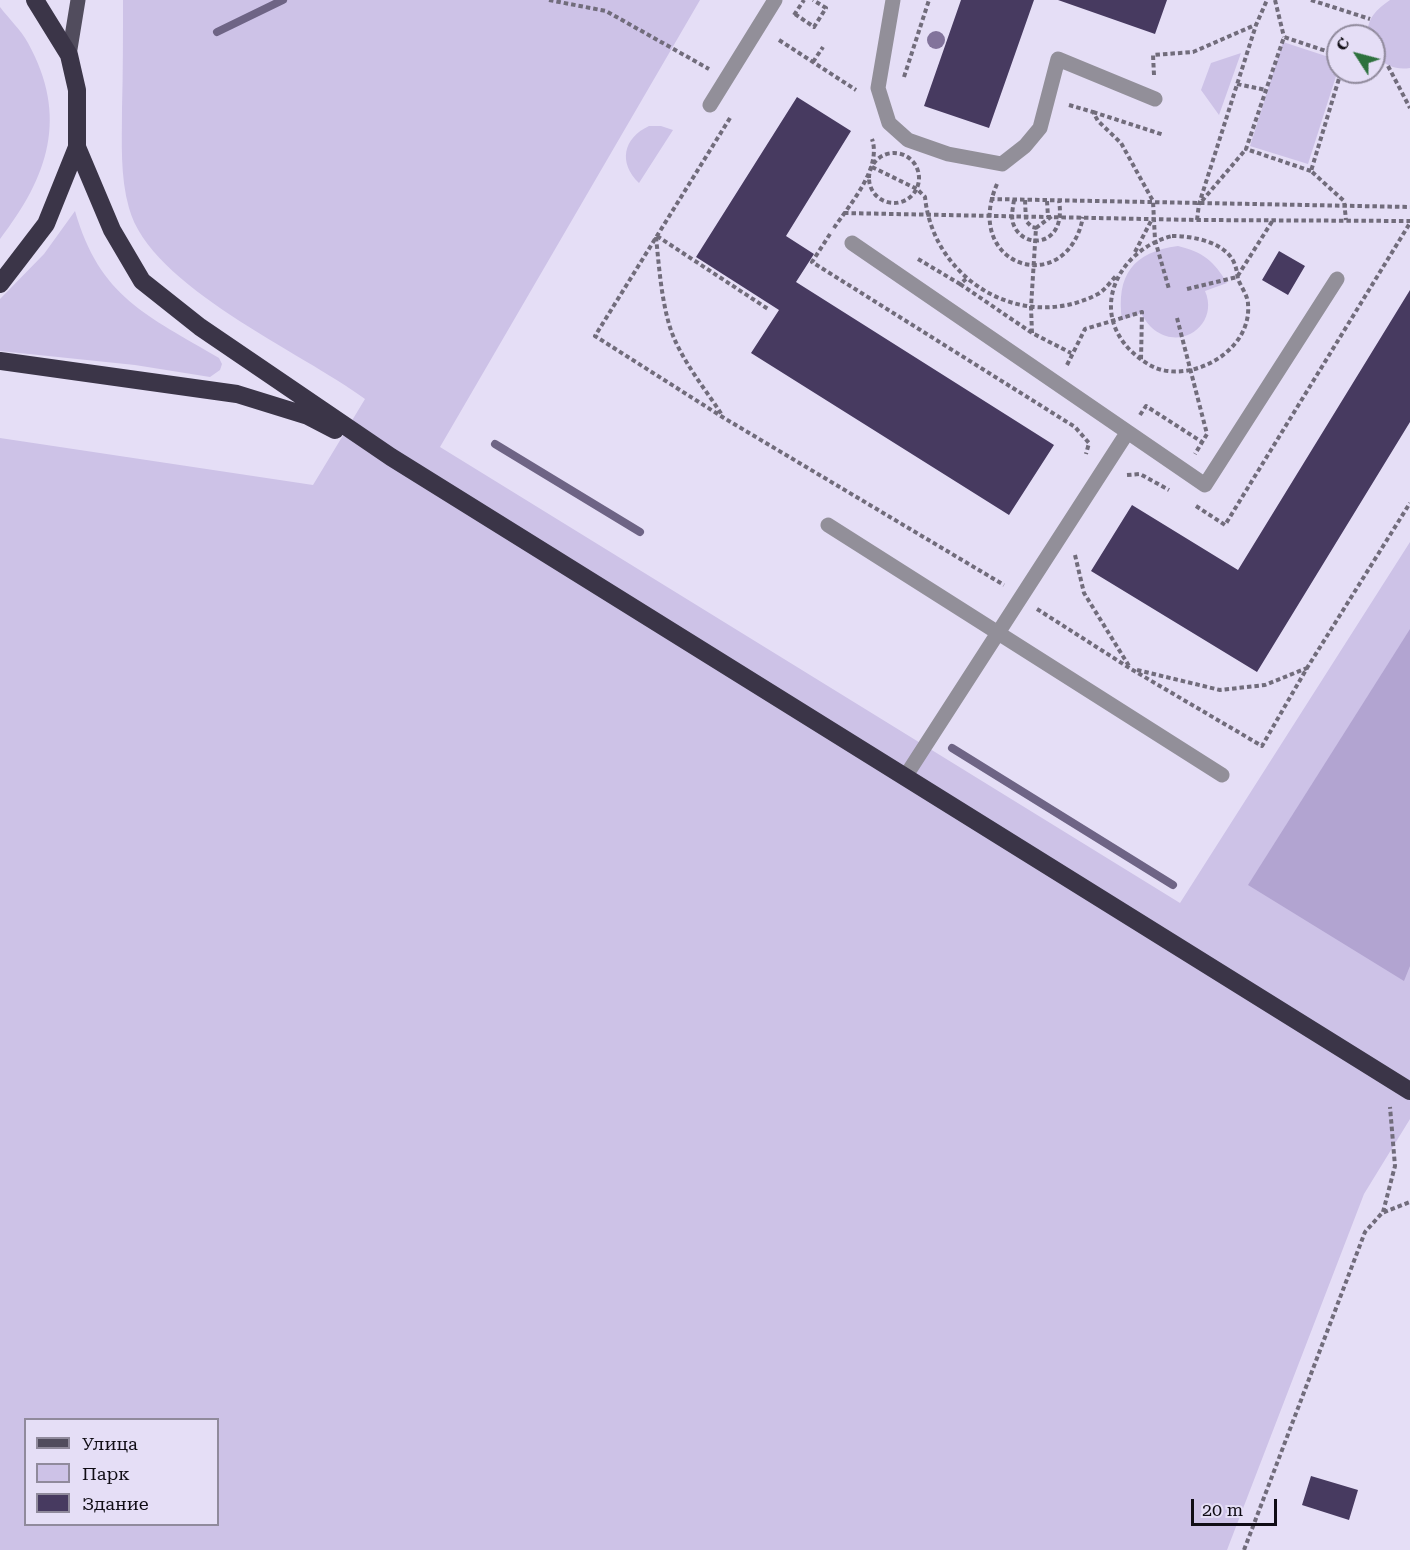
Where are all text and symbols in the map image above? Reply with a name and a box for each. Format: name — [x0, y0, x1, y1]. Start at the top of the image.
north arrow — [1326, 24, 1386, 84]
text: С — [1332, 34, 1354, 54]
legend — [24, 1418, 219, 1526]
text: Улица — [82, 1433, 138, 1454]
text: Парк — [82, 1463, 130, 1484]
scale bar — [1194, 1487, 1280, 1525]
text: Здание — [82, 1493, 149, 1514]
text: 20 m — [1202, 1499, 1243, 1520]

